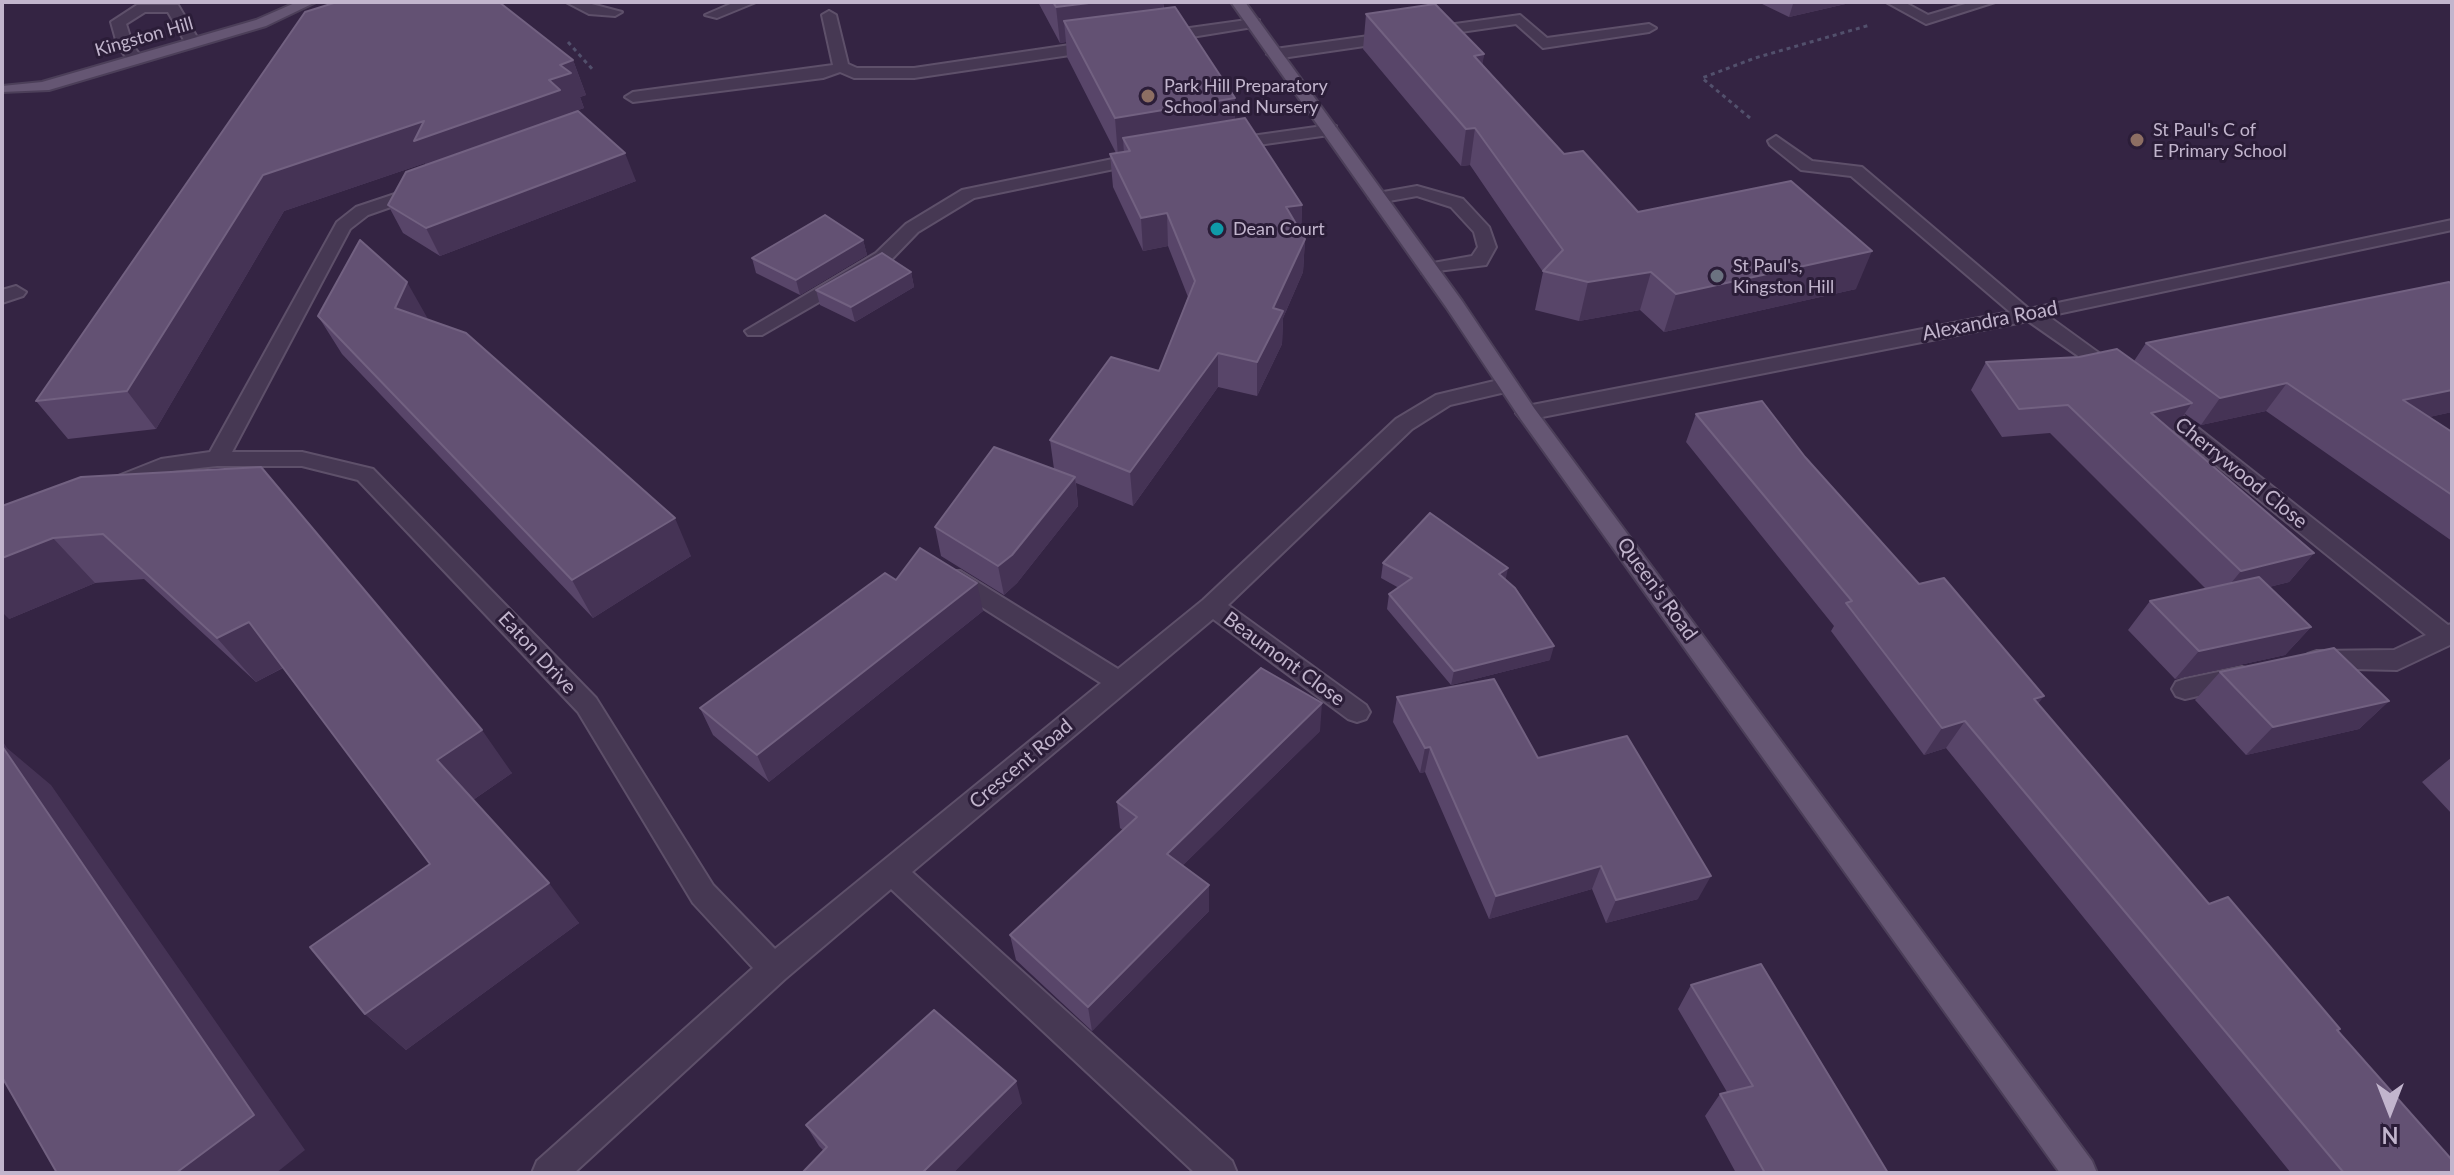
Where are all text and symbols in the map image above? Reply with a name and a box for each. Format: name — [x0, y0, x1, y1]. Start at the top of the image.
street label: Kingston Hill — [92, 13, 196, 61]
place label: Park Hill Preparatory School and Nursery — [1164, 75, 1328, 118]
marker: Park Hill Preparatory School and Nursery — [1139, 87, 1157, 105]
place label: St Paul's C of E Primary School — [2153, 119, 2287, 162]
marker: St Paul's C of E Primary School — [2128, 131, 2146, 149]
place label: Dean Court — [1233, 218, 1325, 240]
marker: Dean Court — [1208, 220, 1226, 238]
place label: St Paul's, Kingston Hill — [1733, 255, 1834, 298]
marker: St Paul's, Kingston Hill — [1708, 267, 1726, 285]
street label: Alexandra Road — [1920, 296, 2060, 346]
street label: Cherrywood Close — [2170, 412, 2312, 534]
street label: Queen's Road — [1612, 533, 1702, 645]
street label: Eaton Drive — [493, 607, 581, 699]
street label: Beaumont Close — [1219, 607, 1349, 711]
street label: Crescent Road — [965, 714, 1077, 814]
north arrow — [2350, 1071, 2430, 1151]
text: N — [2382, 1122, 2398, 1149]

